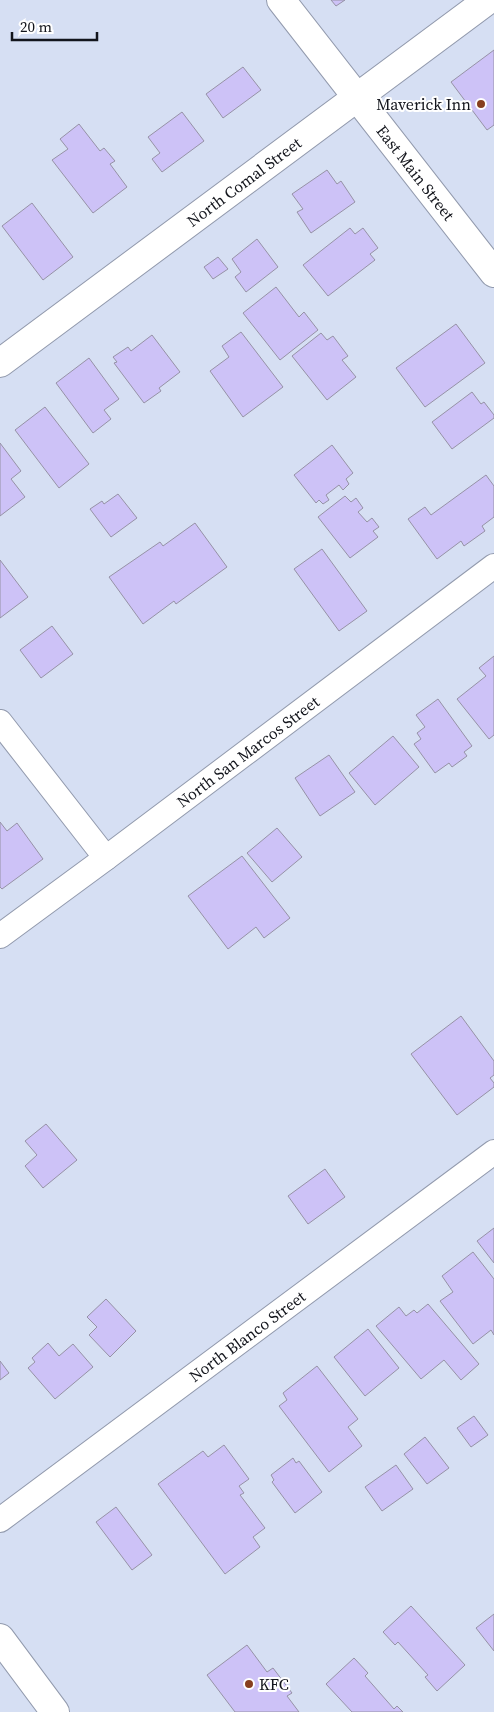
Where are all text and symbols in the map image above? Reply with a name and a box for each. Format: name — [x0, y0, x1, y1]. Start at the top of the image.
scale bar — [12, 10, 98, 42]
text: 20 m — [20, 16, 52, 37]
place label: Maverick Inn — [376, 93, 471, 115]
marker: Maverick Inn — [475, 98, 487, 110]
street label: East Main Street — [371, 120, 460, 226]
street label: North Comal Street — [182, 131, 306, 231]
street label: North San Marcos Street — [172, 690, 324, 812]
street label: North Blanco Street — [184, 1285, 310, 1387]
place label: KFC — [259, 1673, 289, 1695]
marker: KFC — [243, 1678, 255, 1690]

